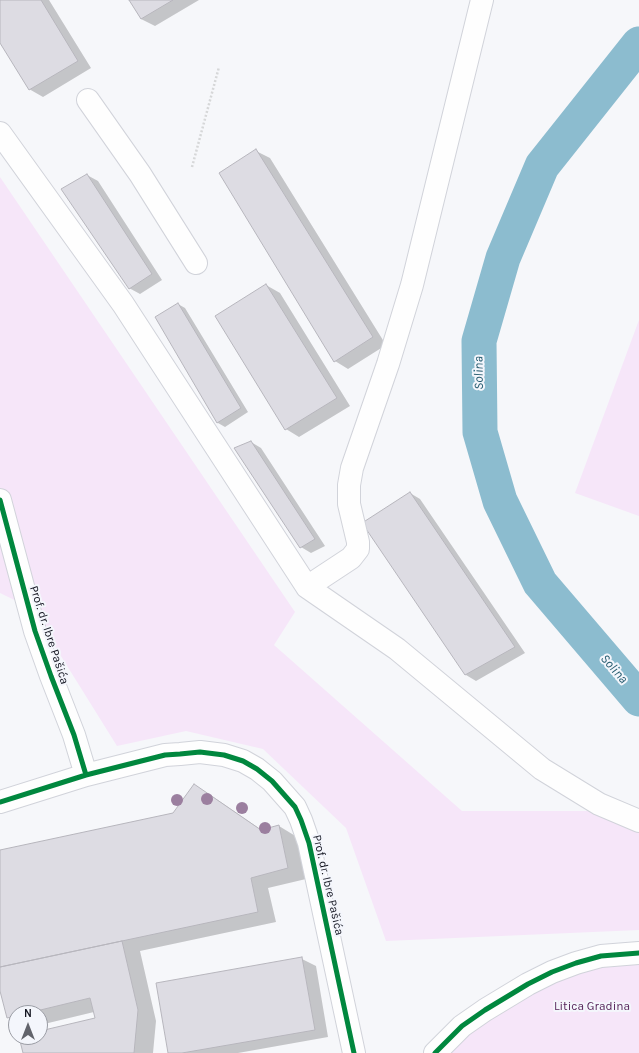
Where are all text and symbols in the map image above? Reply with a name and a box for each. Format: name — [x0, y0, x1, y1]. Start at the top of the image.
water label: Solina — [471, 356, 487, 390]
street label: Prof. dr. Ibre Pašića — [26, 584, 72, 686]
water label: Solina — [597, 651, 631, 687]
street label: Prof. dr. Ibre Pašića — [309, 833, 347, 937]
park label: Litica Gradina — [554, 1000, 630, 1014]
north arrow — [8, 1005, 48, 1045]
text: N — [24, 1007, 32, 1020]

